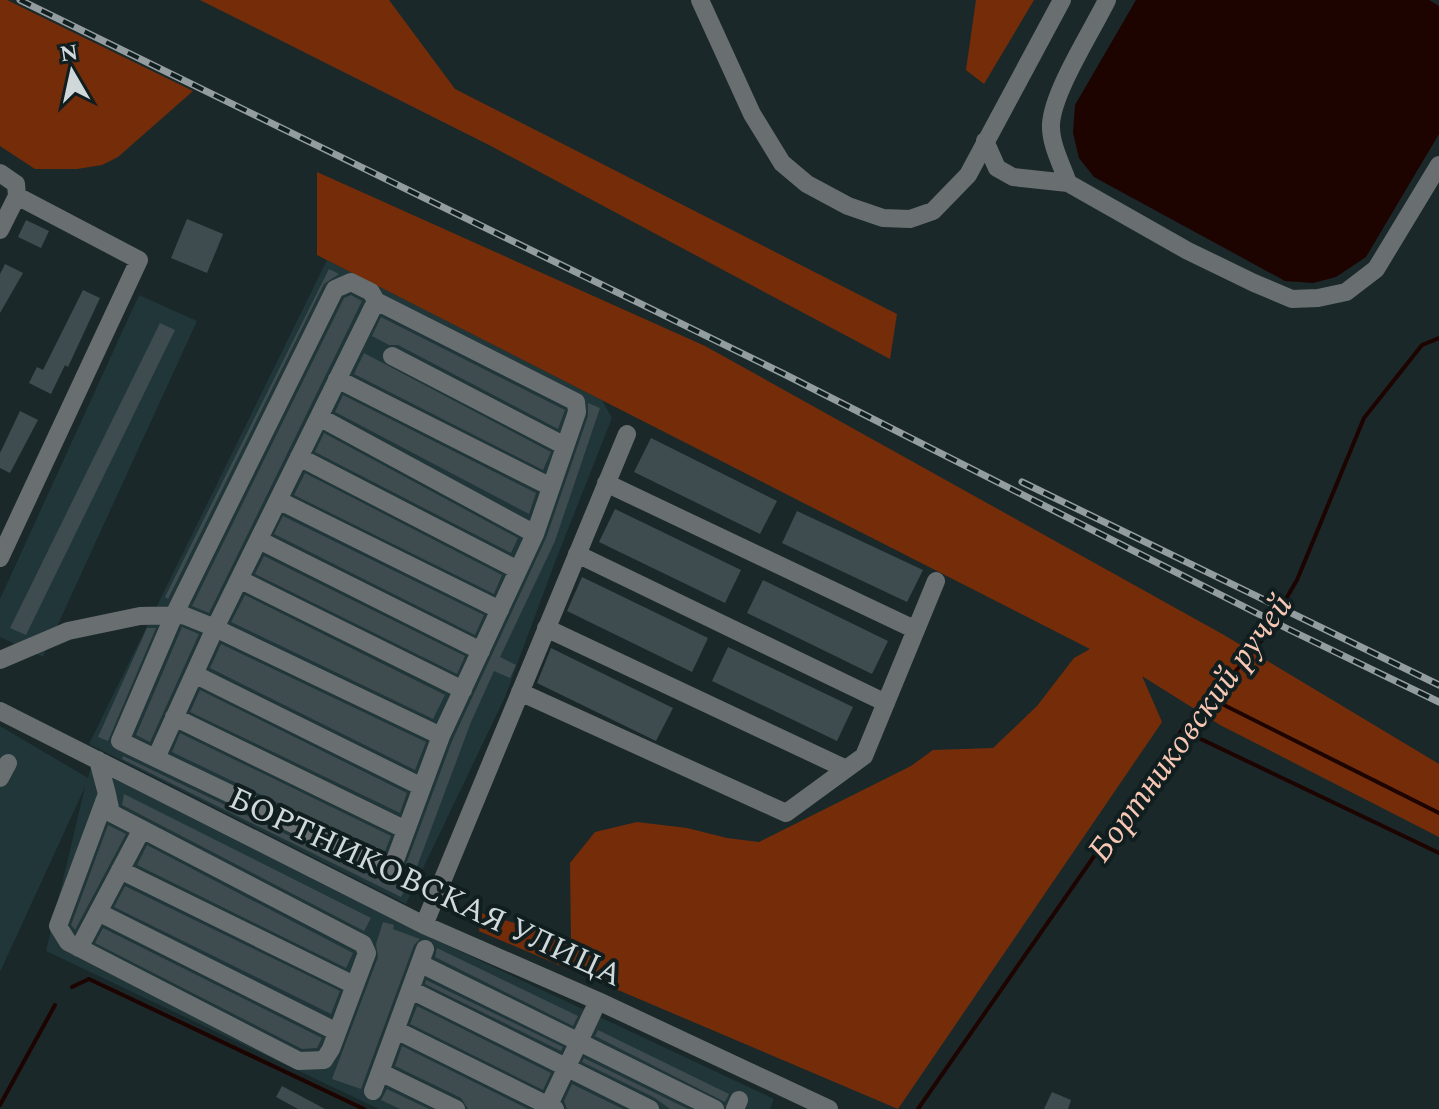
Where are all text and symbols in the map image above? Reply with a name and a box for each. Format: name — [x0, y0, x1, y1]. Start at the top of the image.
north arrow — [32, 32, 112, 112]
text: N — [58, 36, 81, 71]
water label: Бортниковский ручей — [1075, 583, 1306, 873]
street label: БОРТНИКОВСКАЯ УЛИЦА — [220, 774, 630, 1000]

